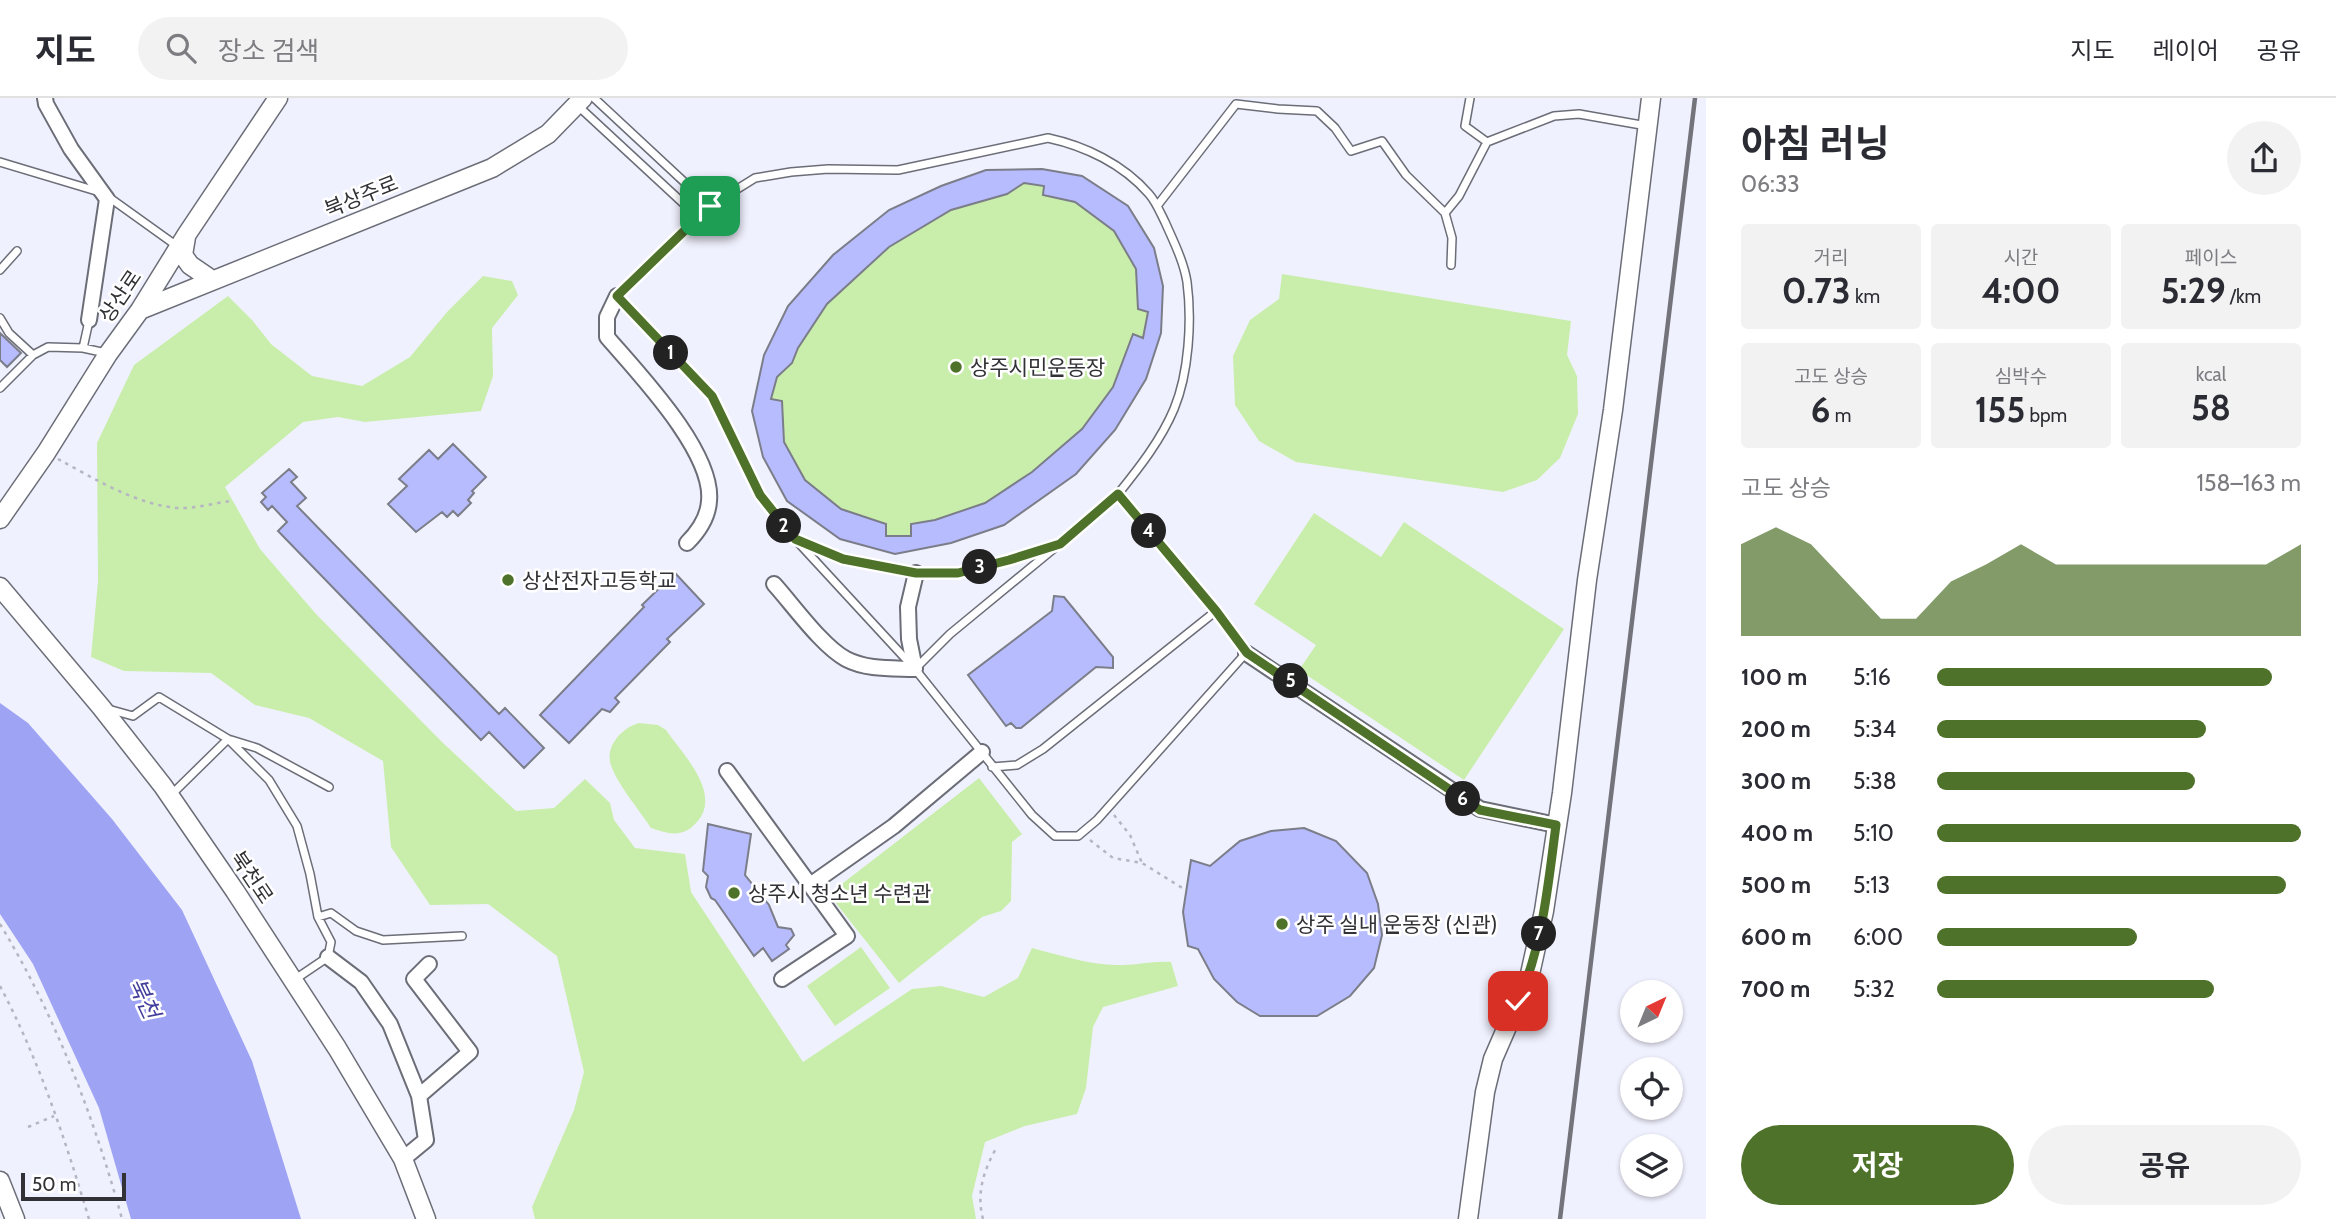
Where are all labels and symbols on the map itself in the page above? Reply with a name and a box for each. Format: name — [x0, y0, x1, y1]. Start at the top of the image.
street label: 북상주로 — [320, 170, 402, 222]
pin — [680, 176, 740, 236]
street label: 상산로 — [93, 265, 147, 327]
pin: 1 — [654, 336, 688, 370]
place label: 상주시민운동장 — [970, 355, 1105, 380]
marker: 상주시민운동장 — [948, 359, 964, 375]
pin: 2 — [766, 508, 802, 544]
pin: 4 — [1132, 514, 1166, 548]
pin: 3 — [962, 550, 998, 584]
place label: 상산전자고등학교 — [522, 568, 677, 593]
marker: 상산전자고등학교 — [500, 572, 516, 588]
pin: 5 — [1274, 664, 1308, 698]
pin: 6 — [1446, 782, 1480, 816]
street label: 북천로 — [225, 846, 279, 908]
place label: 상주시 청소년 수련관 — [748, 881, 931, 906]
marker: 상주시 청소년 수련관 — [726, 885, 742, 901]
place label: 상주 실내 운동장 (신관) — [1296, 912, 1497, 937]
marker: 상주 실내 운동장 (신관) — [1274, 916, 1290, 932]
pin: 7 — [1522, 916, 1556, 952]
pin — [1488, 971, 1548, 1031]
water label: 북천 — [122, 973, 167, 1026]
north arrow — [1620, 980, 1684, 1043]
scale bar — [21, 1170, 126, 1202]

